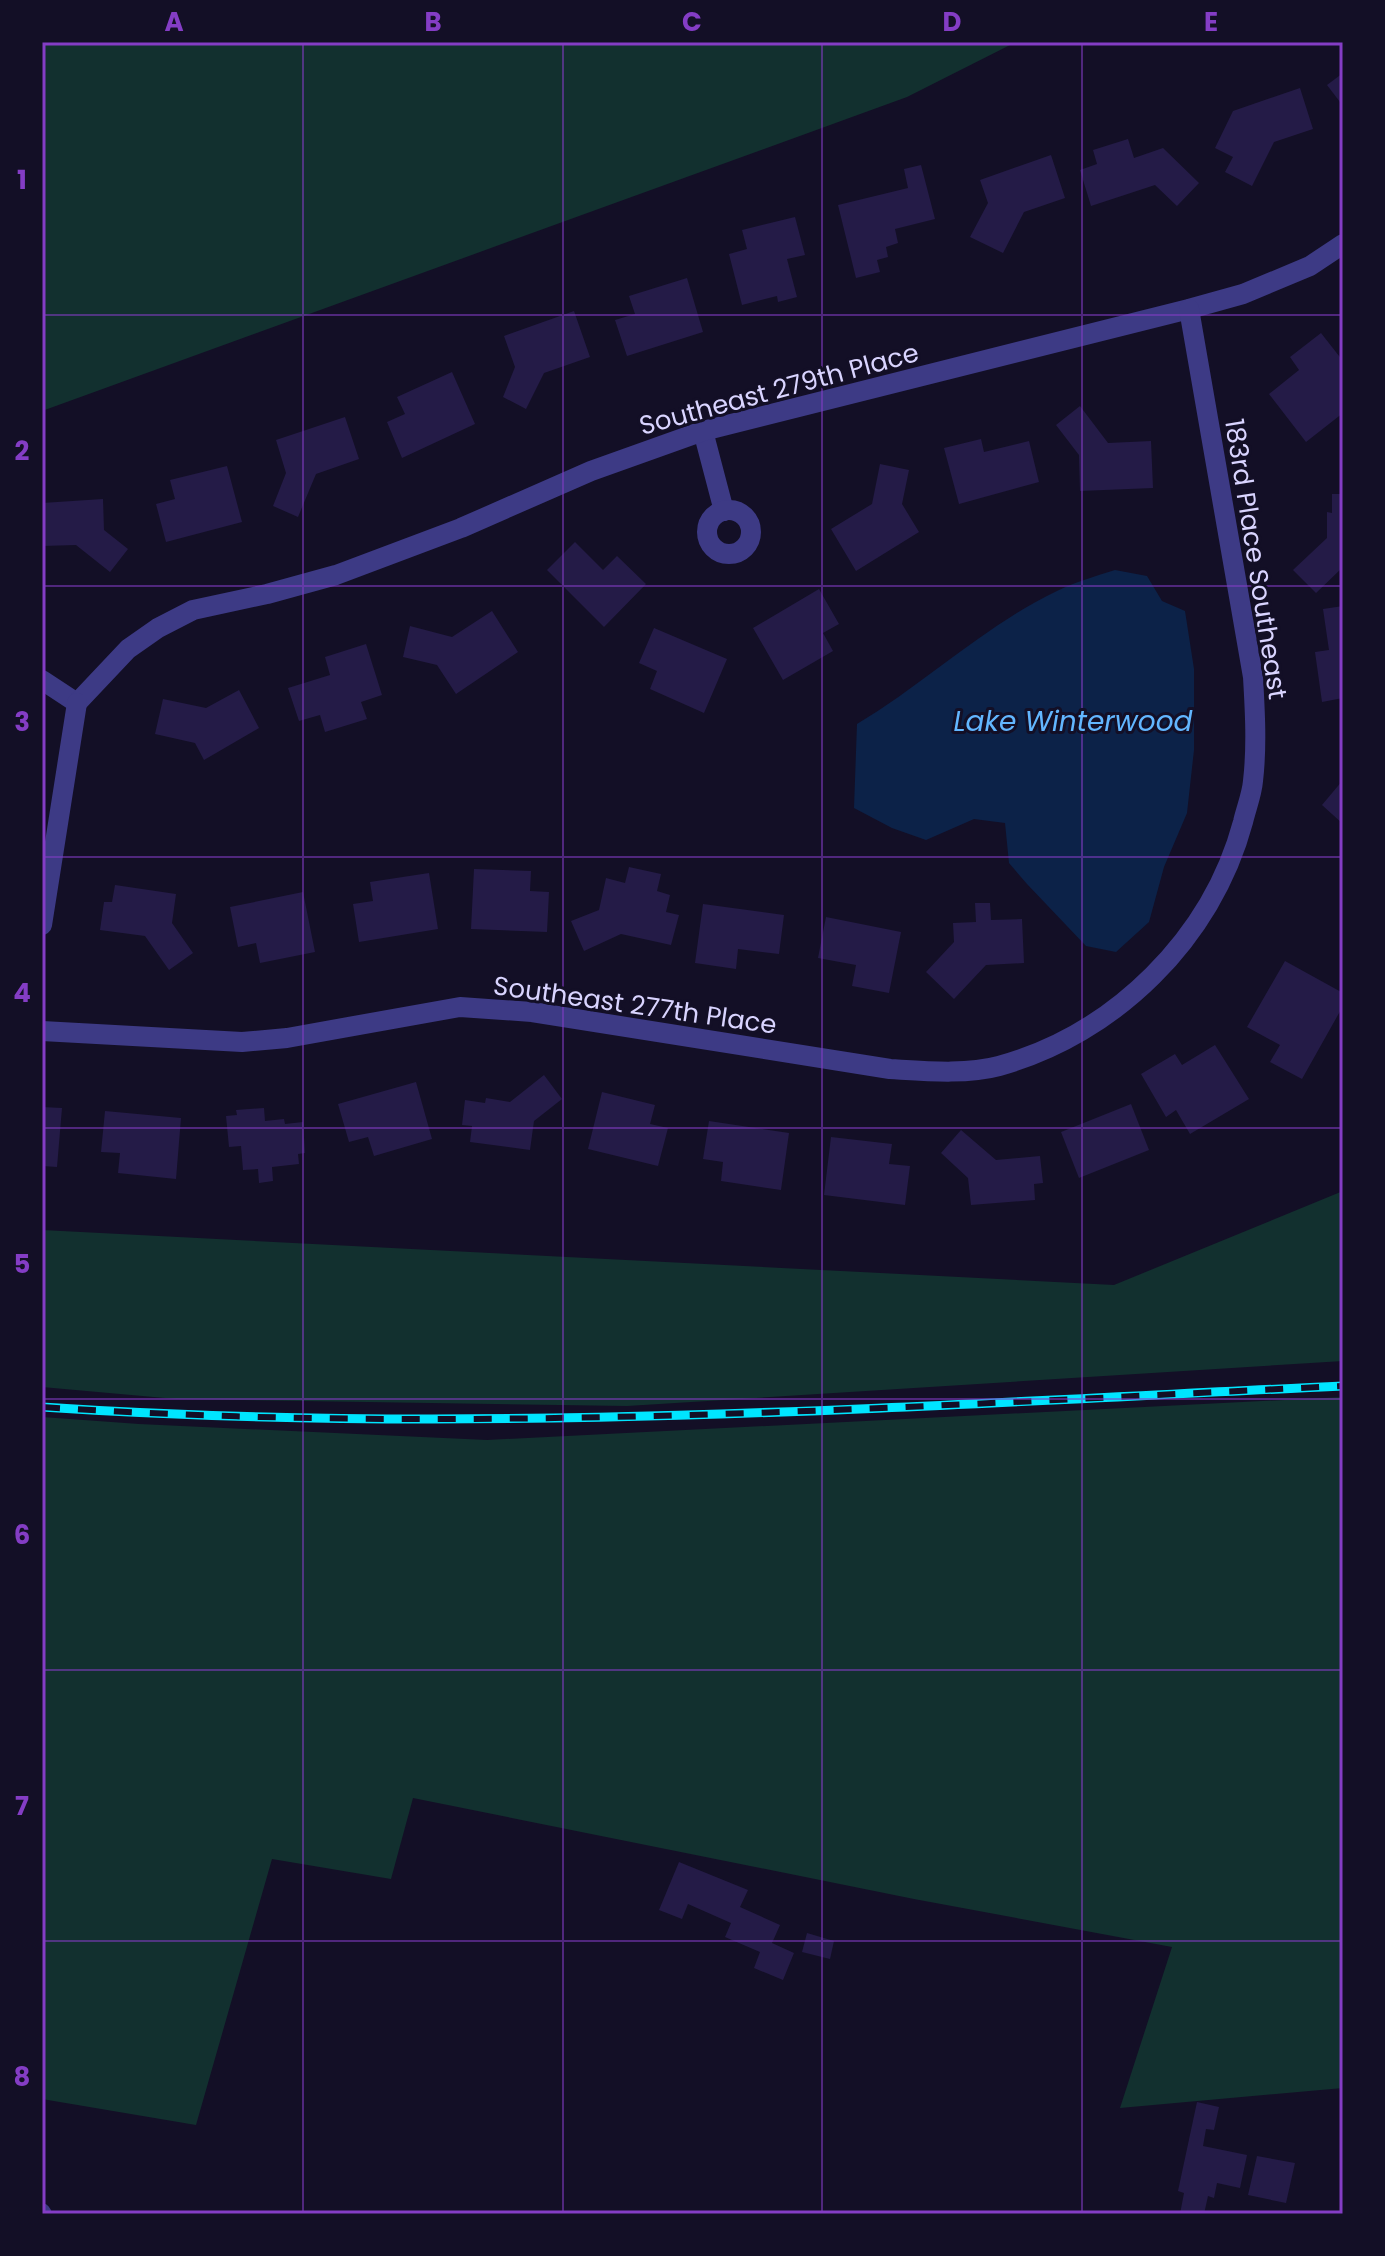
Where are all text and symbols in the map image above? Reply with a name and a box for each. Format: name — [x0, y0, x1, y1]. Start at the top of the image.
text: A — [164, 4, 184, 40]
text: B — [424, 4, 442, 40]
text: C — [682, 4, 702, 40]
text: D — [943, 4, 962, 40]
text: E — [1204, 4, 1218, 40]
text: 1 — [17, 162, 27, 198]
street label: Southeast 279th Place — [635, 334, 923, 444]
street label: 183rd Place Southeast — [1216, 416, 1296, 702]
text: 2 — [15, 433, 30, 469]
water label: Lake Winterwood — [953, 702, 1194, 741]
text: 3 — [14, 704, 30, 740]
street label: Southeast 277th Place — [491, 967, 779, 1043]
text: 4 — [13, 975, 31, 1011]
text: 5 — [14, 1246, 30, 1282]
text: 6 — [14, 1517, 30, 1553]
text: 7 — [15, 1788, 29, 1824]
text: 8 — [14, 2059, 30, 2095]

